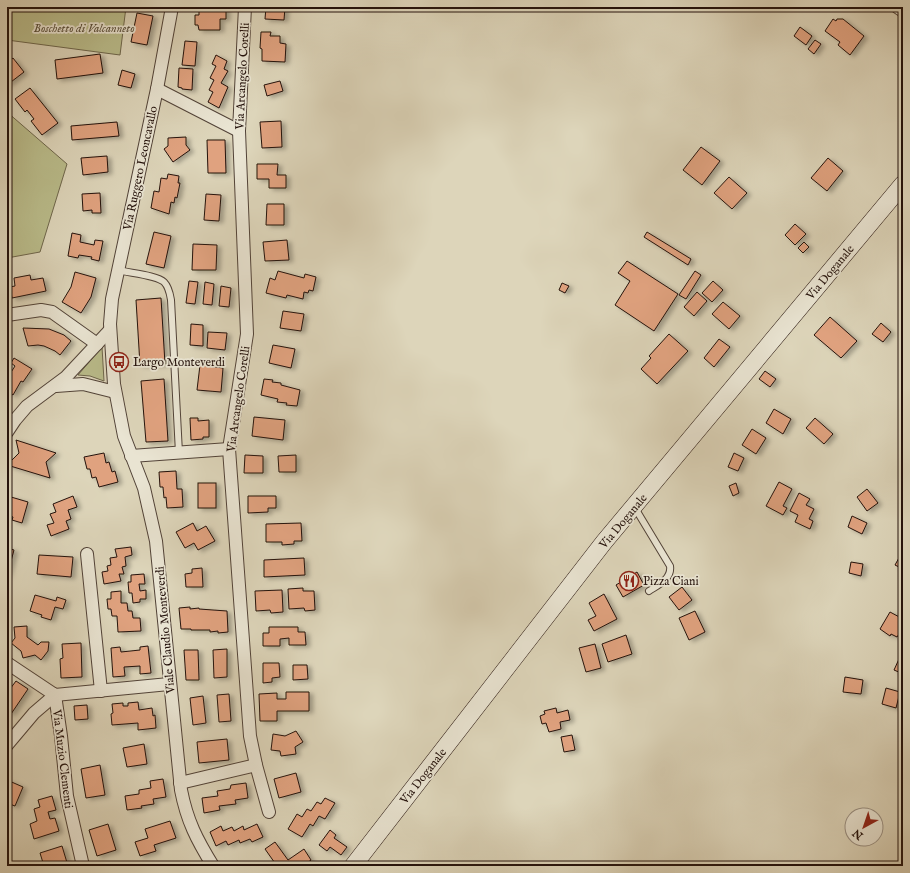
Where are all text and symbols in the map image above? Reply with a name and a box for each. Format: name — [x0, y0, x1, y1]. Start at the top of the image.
park label: Boschetto di Valcanneto — [33, 21, 135, 36]
street label: Via Arcangelo Corelli — [232, 22, 253, 131]
street label: Via Ruggero Leoncavallo — [120, 104, 161, 233]
street label: Via Doganale — [802, 241, 858, 304]
street label: Via Arcangelo Corelli — [223, 345, 253, 454]
bus stop icon: Largo Monteverdi — [108, 351, 130, 373]
place label: Largo Monteverdi — [133, 355, 225, 370]
street label: Via Doganale — [595, 490, 651, 553]
street label: Viale Claudio Monteverdi — [152, 566, 179, 695]
restaurant icon: Pizza Ciani — [618, 570, 640, 592]
place label: Pizza Ciani — [643, 574, 699, 589]
street label: Via Muzio Clementi — [49, 708, 76, 809]
street label: Via Doganale — [396, 745, 450, 808]
north arrow — [844, 807, 884, 847]
text: N — [850, 825, 867, 843]

